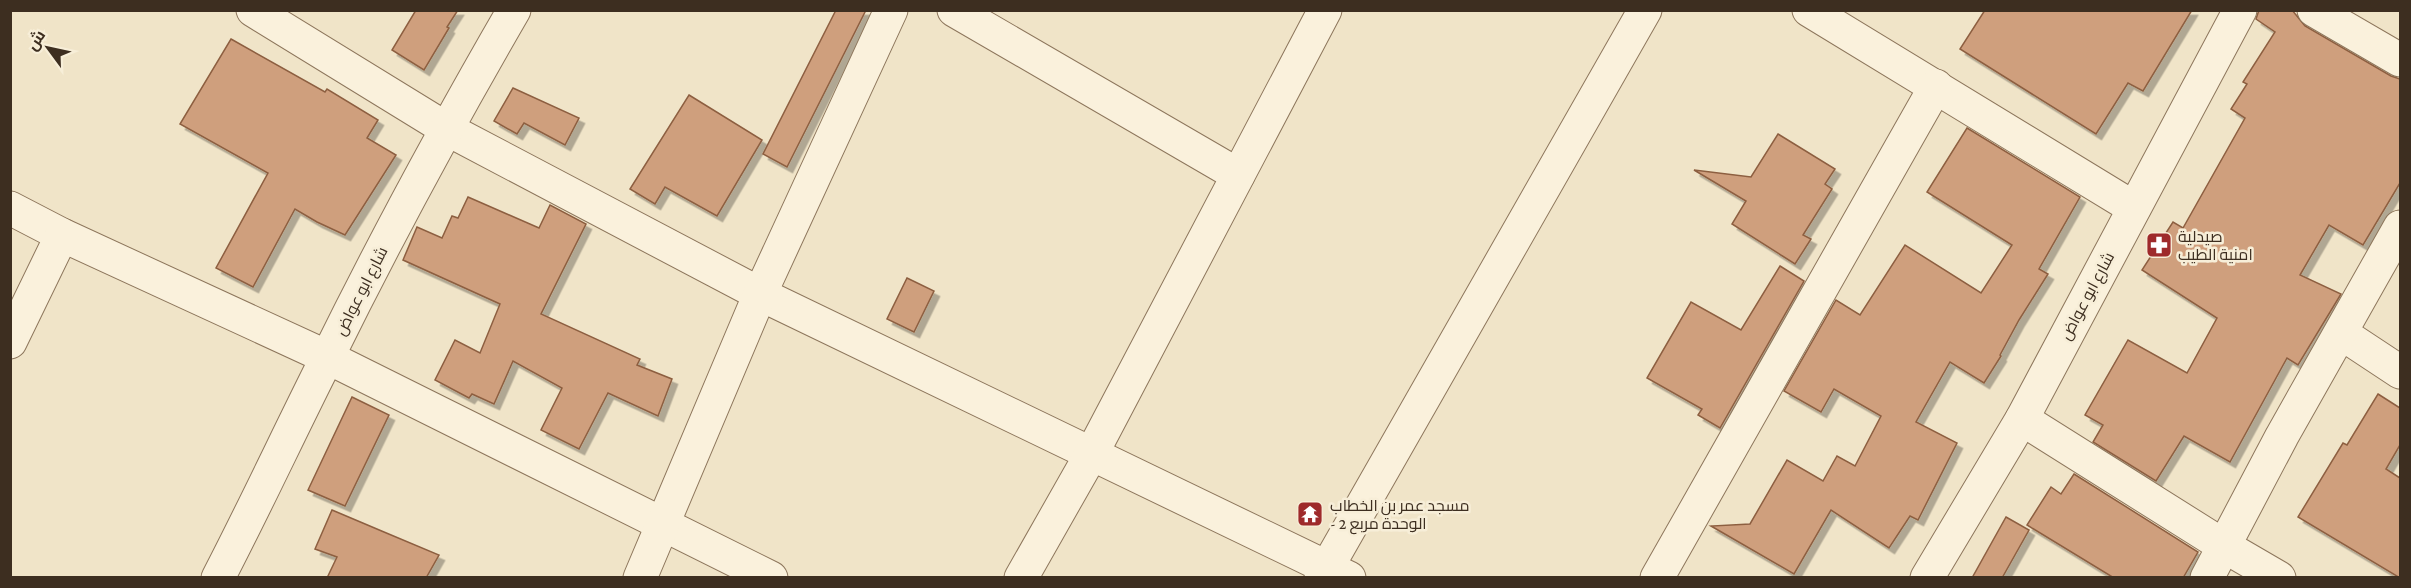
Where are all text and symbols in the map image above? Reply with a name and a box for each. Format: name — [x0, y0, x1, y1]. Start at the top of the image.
north arrow — [18, 18, 78, 78]
text: ش — [23, 27, 49, 54]
place label: صيدلية امنية الطيب — [2178, 228, 2253, 264]
pharmacy icon: صيدلية امنية الطيب — [2144, 230, 2174, 260]
street label: شارع ابو عواض — [331, 244, 393, 339]
street label: شارع ابو عواض — [2057, 249, 2120, 344]
place label: مسجد عمر بن الخطاب - الوحدة مربع 2 — [1330, 497, 1469, 535]
temple icon: مسجد عمر بن الخطاب - الوحدة مربع 2 — [1295, 499, 1325, 529]

